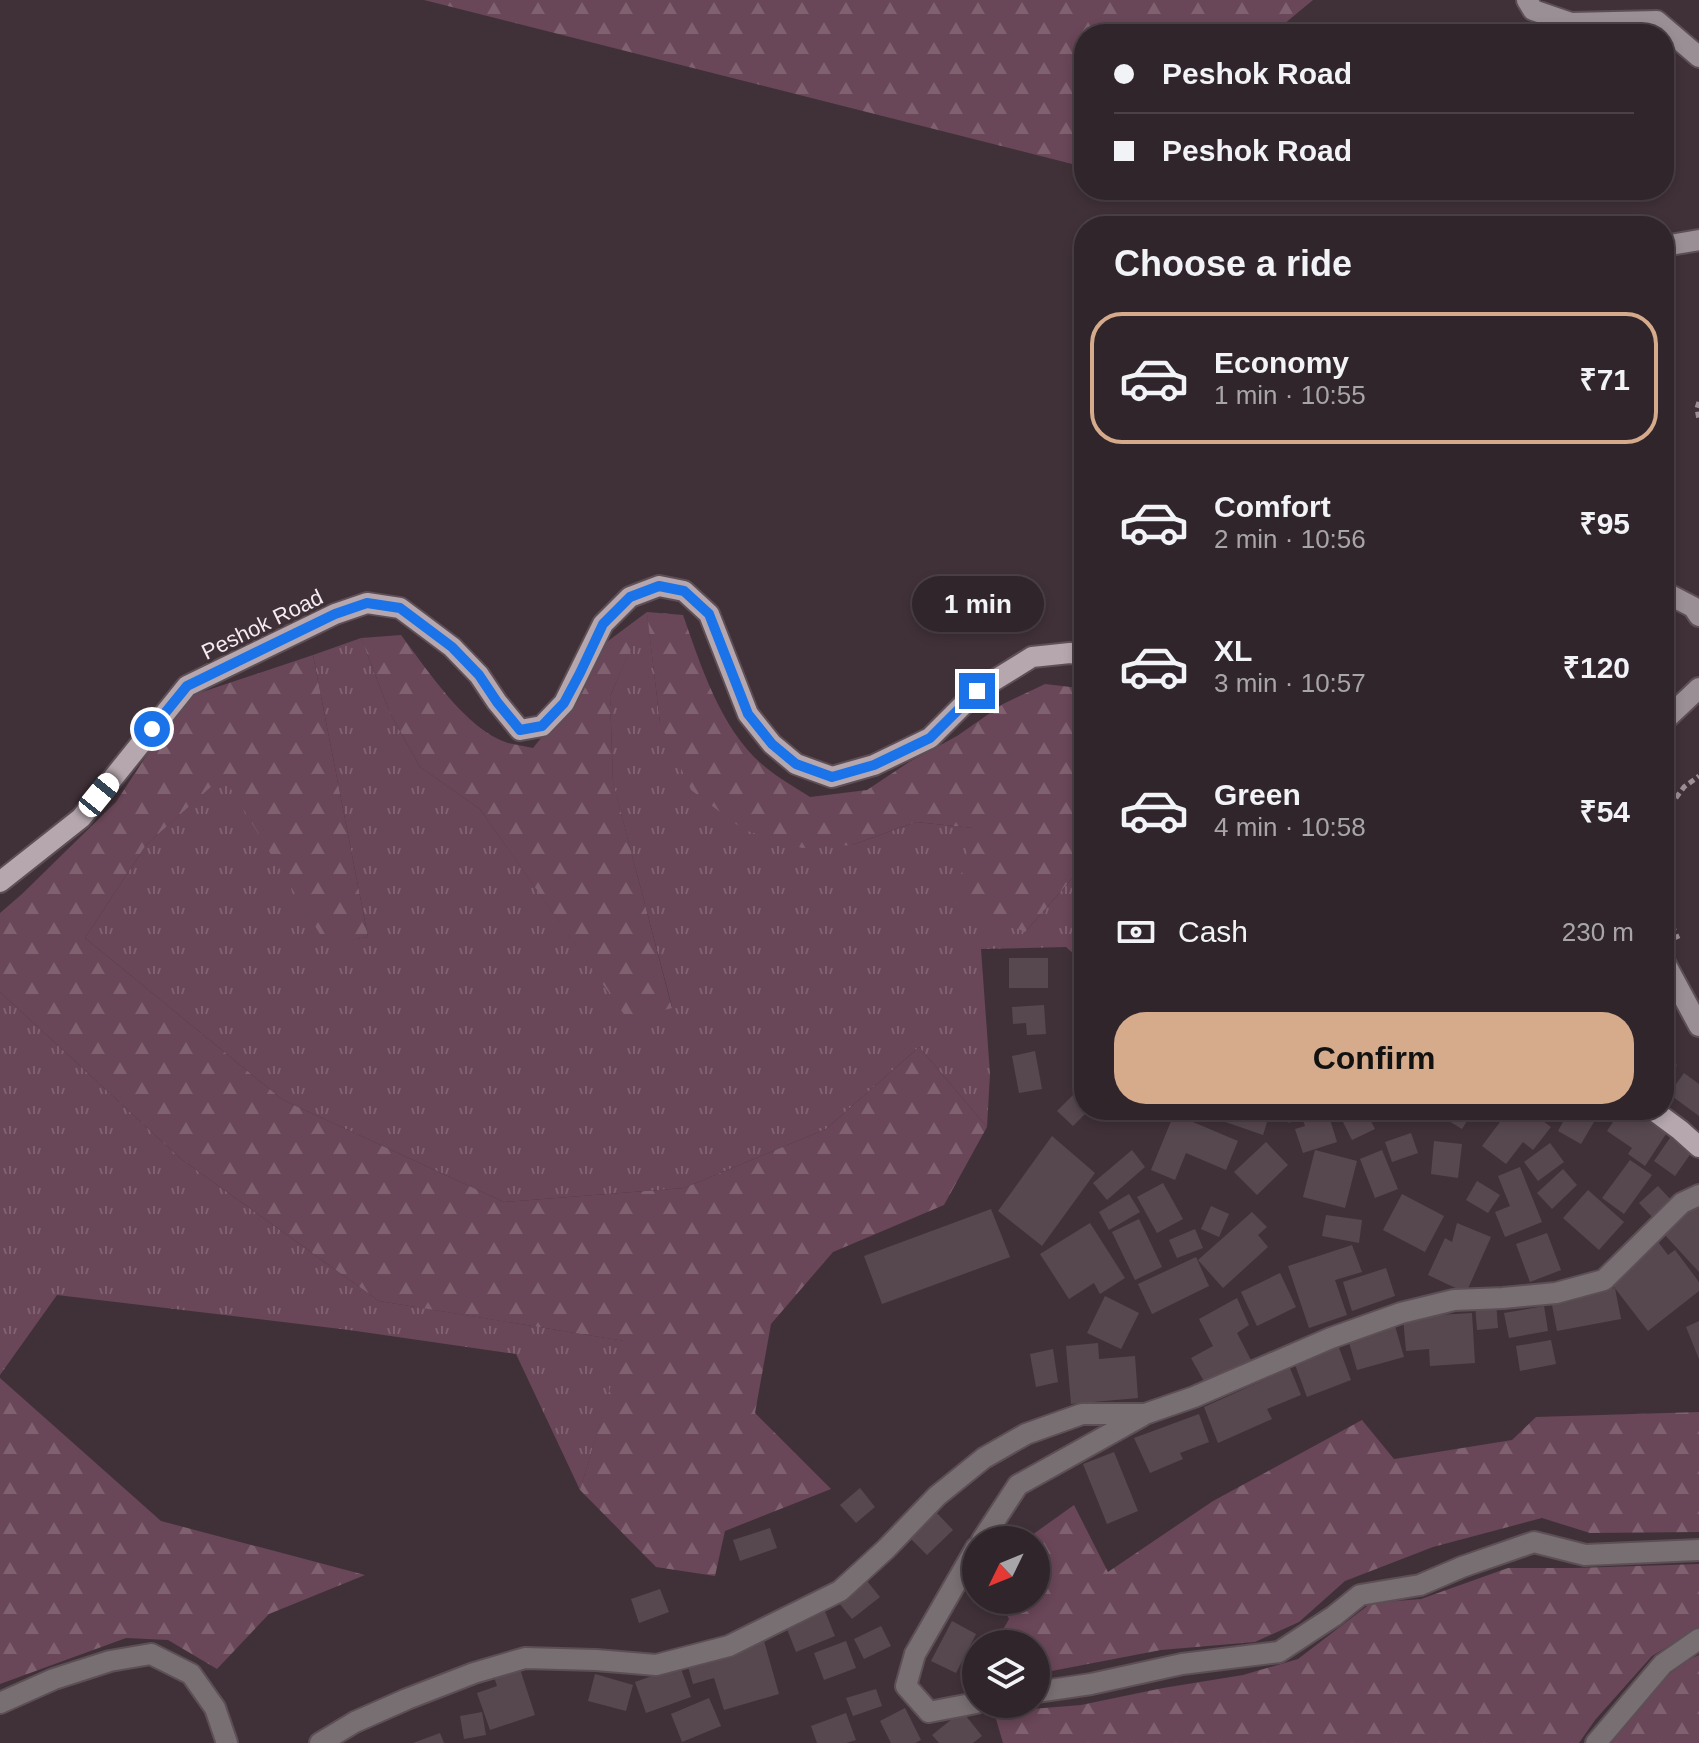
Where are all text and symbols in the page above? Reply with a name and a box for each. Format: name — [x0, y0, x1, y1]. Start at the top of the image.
text: Peshok Road — [1162, 57, 1352, 90]
text: Peshok Road — [1162, 134, 1352, 167]
text: Choose a ride — [1114, 243, 1352, 284]
icon: car — [1118, 342, 1190, 414]
text: Economy — [1214, 346, 1349, 379]
text: ₹71 — [1579, 363, 1630, 396]
text: 1 min · 10:55 — [1214, 380, 1366, 410]
icon: car — [1118, 486, 1190, 558]
text: Comfort — [1214, 490, 1331, 523]
text: ₹95 — [1579, 507, 1630, 540]
text: 2 min · 10:56 — [1214, 524, 1366, 554]
callout: 1 min — [911, 575, 1043, 631]
street label: Peshok Road — [197, 584, 327, 665]
text: 1 min — [944, 589, 1012, 619]
icon: car — [1118, 630, 1190, 702]
text: XL — [1214, 634, 1252, 667]
text: ₹120 — [1563, 651, 1630, 684]
text: 3 min · 10:57 — [1214, 668, 1366, 698]
route end — [959, 673, 995, 709]
route start — [134, 711, 170, 747]
car — [75, 769, 123, 821]
icon: car — [1118, 774, 1190, 846]
text: Green — [1214, 778, 1301, 811]
text: ₹54 — [1579, 795, 1630, 828]
text: 4 min · 10:58 — [1214, 812, 1366, 842]
icon: cash — [1114, 910, 1158, 954]
text: Cash — [1178, 915, 1248, 948]
text: 230 m — [1562, 917, 1634, 947]
button: Confirm — [1114, 1012, 1634, 1104]
north arrow — [962, 1526, 1050, 1614]
map controls — [962, 1526, 1050, 1718]
button: layers — [962, 1630, 1050, 1718]

